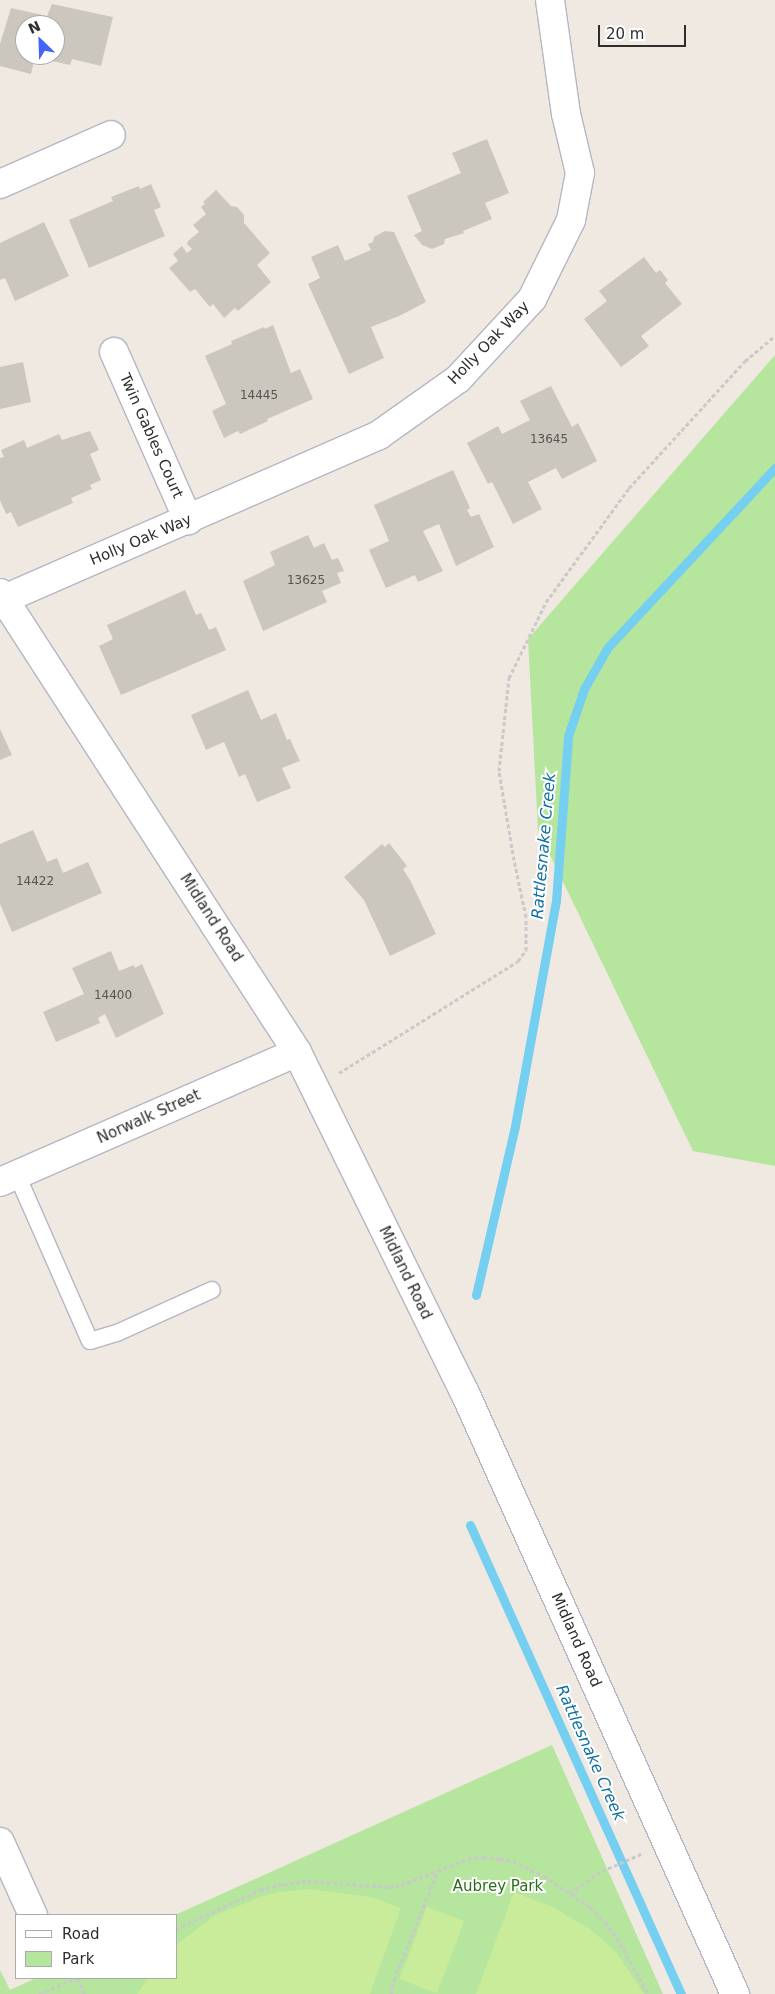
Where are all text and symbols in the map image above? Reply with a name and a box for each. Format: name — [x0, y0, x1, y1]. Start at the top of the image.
north arrow — [15, 15, 65, 65]
scale bar — [600, 15, 688, 47]
text: N — [26, 18, 43, 37]
text: 20 m — [606, 25, 644, 43]
street label: Holly Oak Way — [445, 298, 533, 388]
street label: Twin Gables Court — [115, 371, 187, 501]
house number: 14445 — [240, 389, 278, 403]
house number: 13645 — [530, 433, 568, 447]
street label: Holly Oak Way — [87, 510, 195, 570]
house number: 13625 — [287, 574, 325, 588]
water label: Rattlesnake Creek — [528, 772, 560, 920]
street label: Midland Road — [176, 871, 246, 965]
house number: 14422 — [16, 875, 54, 889]
house number: 14400 — [94, 989, 132, 1003]
street label: Norwalk Street — [95, 1086, 203, 1148]
street label: Midland Road — [375, 1223, 435, 1323]
street label: Midland Road — [547, 1590, 605, 1690]
water label: Rattlesnake Creek — [551, 1682, 629, 1824]
park label: Aubrey Park — [453, 1878, 543, 1896]
legend — [15, 1914, 178, 1979]
text: Road — [62, 1925, 100, 1943]
text: Park — [62, 1950, 94, 1968]

